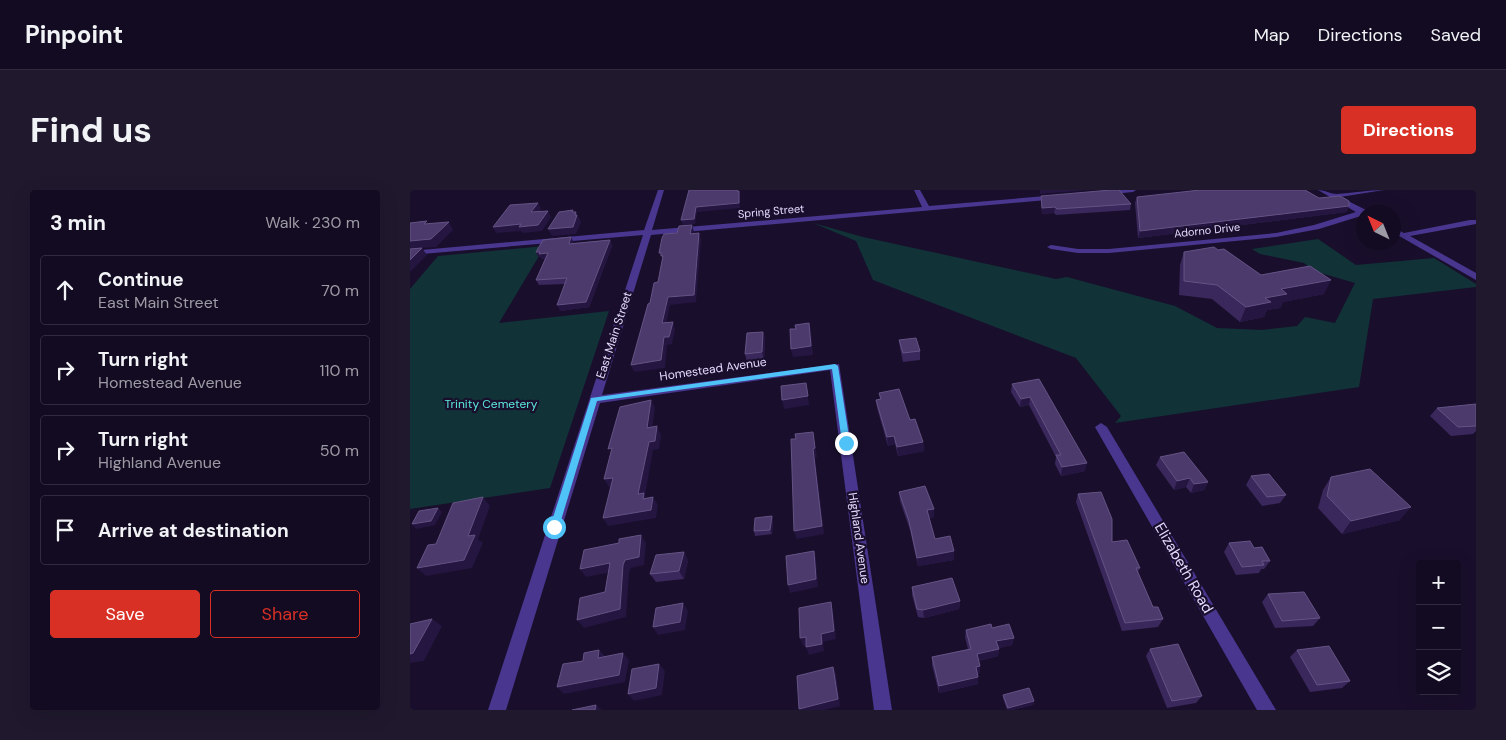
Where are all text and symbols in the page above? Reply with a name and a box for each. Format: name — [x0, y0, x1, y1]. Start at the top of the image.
text: Pinpoint — [25, 19, 123, 50]
text: Map — [1254, 23, 1290, 47]
text: Directions — [1318, 23, 1403, 47]
text: Saved — [1431, 23, 1481, 47]
button: Directions — [1341, 106, 1476, 154]
text: Find us — [30, 107, 152, 153]
street label: Spring Street — [737, 201, 805, 221]
north arrow — [1356, 205, 1401, 250]
text: 3 min — [50, 209, 106, 237]
text: Walk · 230 m — [265, 212, 360, 233]
street label: Adorno Drive — [1173, 220, 1241, 240]
text: Continue — [98, 267, 184, 292]
icon: ahead — [51, 276, 79, 304]
text: 70 m — [321, 280, 359, 301]
street label: East Main Street — [592, 289, 636, 381]
text: East Main Street — [98, 292, 219, 313]
text: Turn right — [98, 347, 188, 372]
street label: Homestead Avenue — [658, 354, 768, 384]
icon: right — [51, 356, 79, 384]
text: 110 m — [320, 360, 359, 381]
text: Homestead Avenue — [98, 372, 242, 393]
park label: Trinity Cemetery — [445, 396, 538, 412]
text: Turn right — [98, 427, 188, 452]
route end — [835, 432, 858, 455]
icon: right — [51, 436, 79, 464]
text: 50 m — [320, 440, 359, 461]
text: Highland Avenue — [98, 452, 221, 473]
street label: Highland Avenue — [845, 491, 873, 585]
icon: arrive — [51, 516, 79, 544]
route start — [543, 516, 566, 539]
text: Arrive at destination — [98, 518, 289, 543]
street label: Elizabeth Road — [1150, 519, 1218, 617]
map controls — [1416, 560, 1461, 695]
button: + — [1416, 560, 1461, 605]
button: Save — [50, 590, 200, 638]
button: Share — [210, 590, 360, 638]
button: − — [1416, 605, 1461, 650]
button: layers — [1416, 650, 1461, 695]

